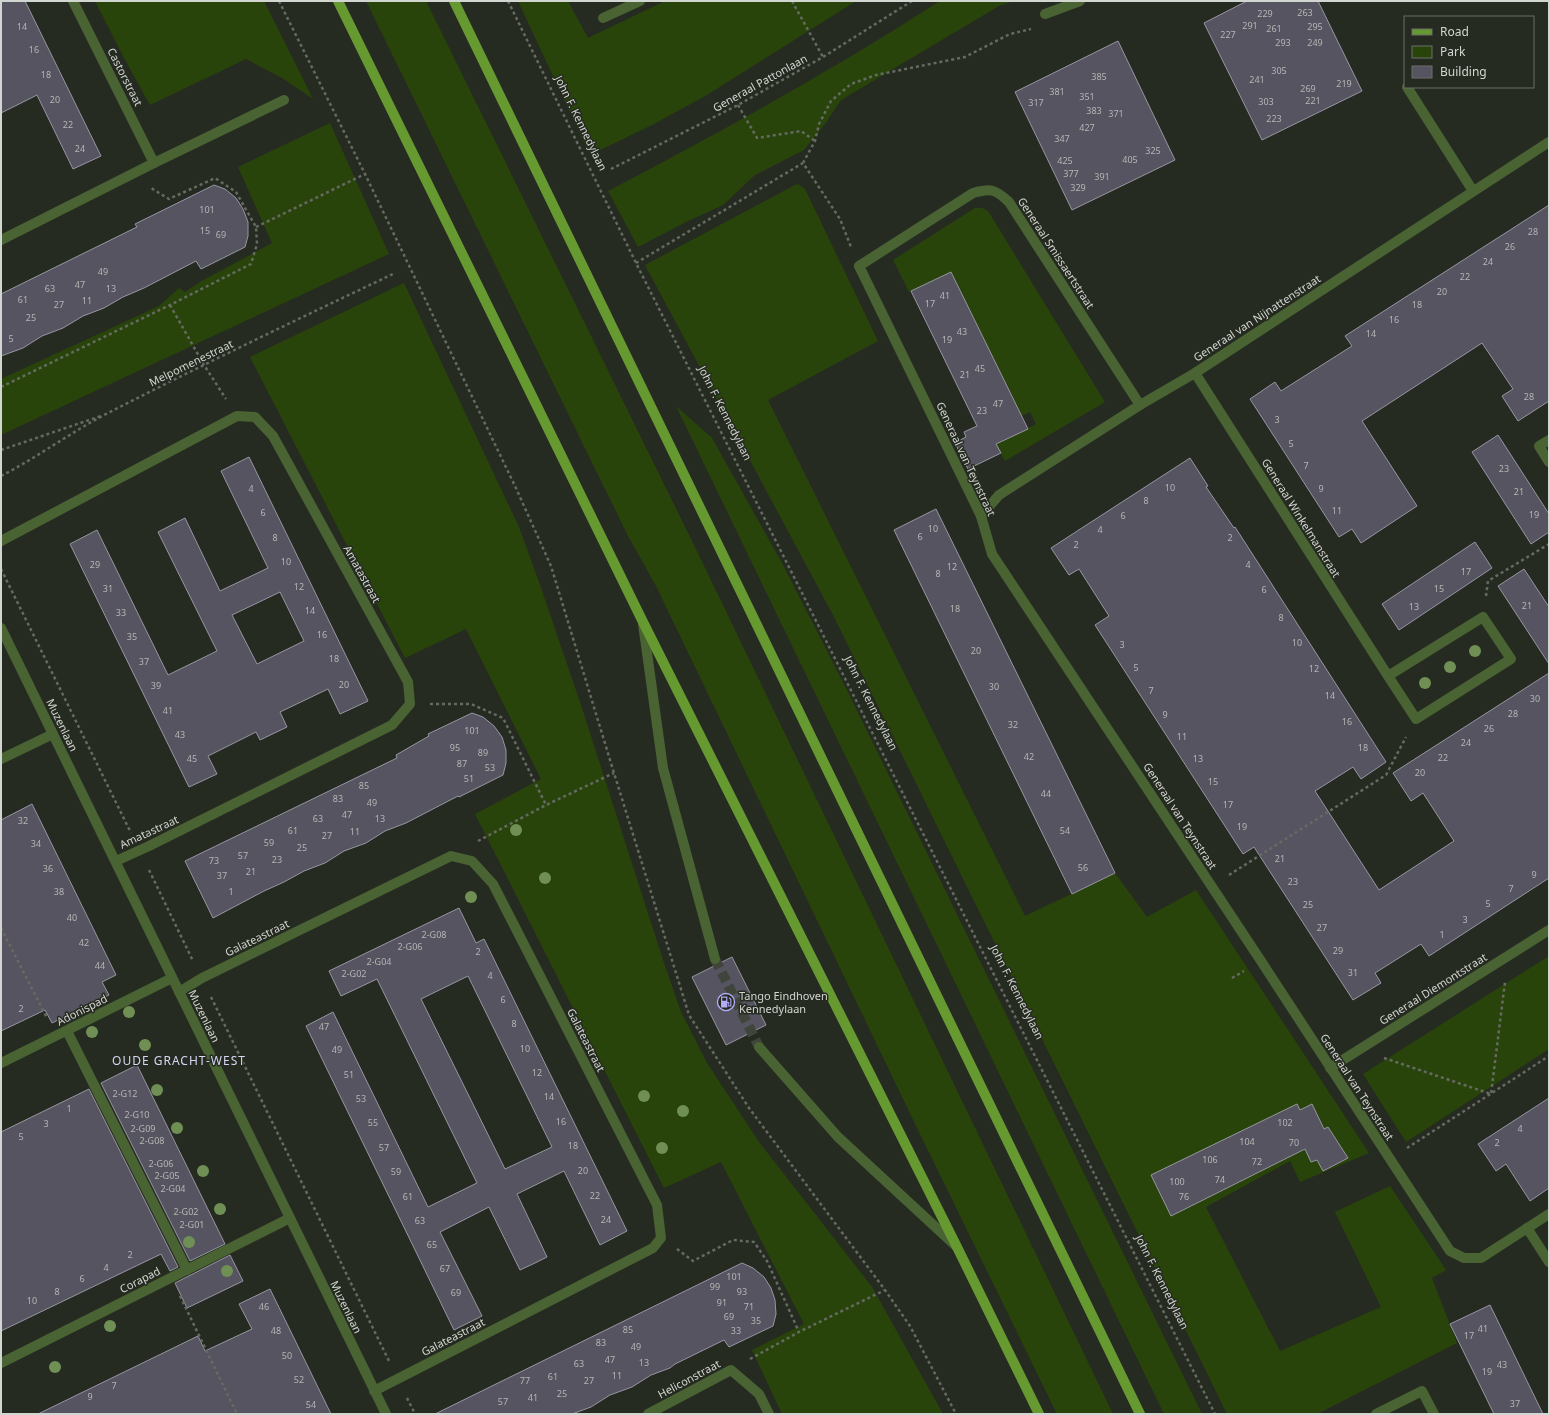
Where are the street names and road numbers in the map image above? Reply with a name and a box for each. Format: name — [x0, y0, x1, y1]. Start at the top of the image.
street label: Castorstraat — [104, 45, 147, 108]
street label: Generaal Pattonlaan — [710, 50, 810, 115]
street label: John F. Kennedylaan — [551, 72, 611, 173]
street label: Generaal Smissaertstraat — [1015, 194, 1098, 311]
street label: Generaal van Nijnattenstraat — [1190, 271, 1323, 364]
street label: Melpomenestraat — [146, 336, 235, 389]
street label: John F. Kennedylaan — [695, 362, 756, 463]
street label: Generaal van Teynstraat — [933, 399, 1000, 518]
street label: Generaal Winkelmanstraat — [1259, 455, 1344, 580]
street label: Amatastraat — [340, 542, 384, 605]
street label: John F. Kennedylaan — [841, 652, 902, 753]
street label: Muzenlaan — [43, 696, 82, 754]
street label: Generaal van Teynstraat — [1140, 759, 1221, 872]
street label: Amatastraat — [117, 811, 181, 852]
street label: Galateastraat — [222, 916, 291, 960]
street label: John F. Kennedylaan — [987, 941, 1048, 1042]
street label: Generaal Diemontstraat — [1376, 949, 1489, 1028]
street label: Muzenlaan — [185, 987, 224, 1045]
street label: Adonispad — [54, 990, 110, 1029]
street label: Galateastraat — [564, 1005, 609, 1074]
street label: Generaal van Teynstraat — [1317, 1030, 1398, 1143]
street label: John F. Kennedylaan — [1132, 1231, 1193, 1332]
street label: Corapad — [117, 1263, 163, 1296]
street label: Muzenlaan — [327, 1278, 366, 1336]
street label: Galateastraat — [418, 1314, 487, 1359]
street label: Heliconstraat — [655, 1356, 723, 1401]

